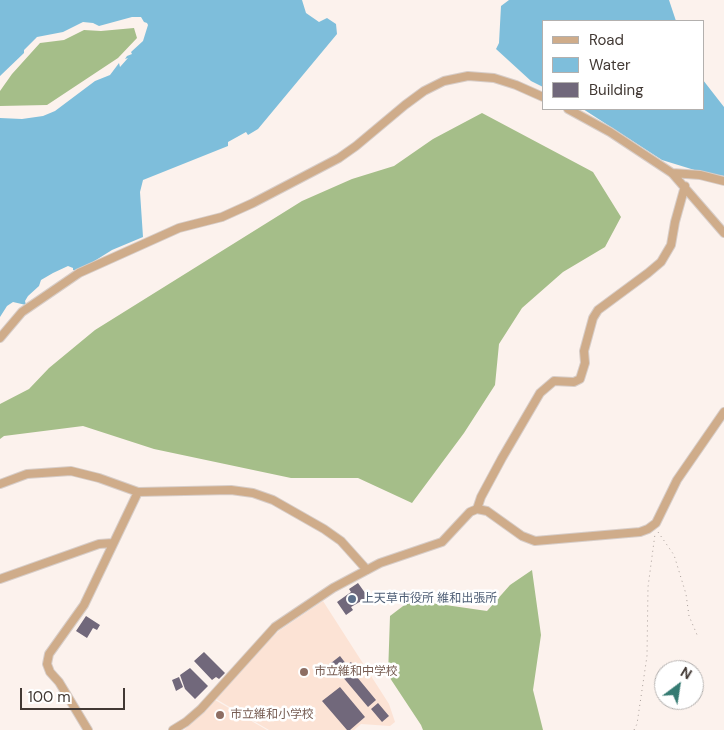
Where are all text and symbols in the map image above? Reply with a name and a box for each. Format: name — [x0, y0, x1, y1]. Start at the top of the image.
legend — [542, 20, 704, 110]
text: Road — [589, 30, 624, 50]
text: Water — [589, 55, 630, 75]
text: Building — [589, 80, 644, 100]
place label: 上天草市役所 維和出張所 — [362, 592, 497, 606]
marker: 上天草市役所 維和出張所 — [346, 593, 358, 605]
north arrow — [654, 660, 704, 710]
text: N — [677, 663, 695, 683]
place label: 市立維和中学校 — [314, 665, 398, 679]
marker: 市立維和中学校 — [298, 666, 310, 678]
scale bar — [22, 678, 128, 710]
text: 100 m — [28, 687, 71, 707]
place label: 市立維和小学校 — [230, 708, 314, 722]
marker: 市立維和小学校 — [214, 709, 226, 721]

